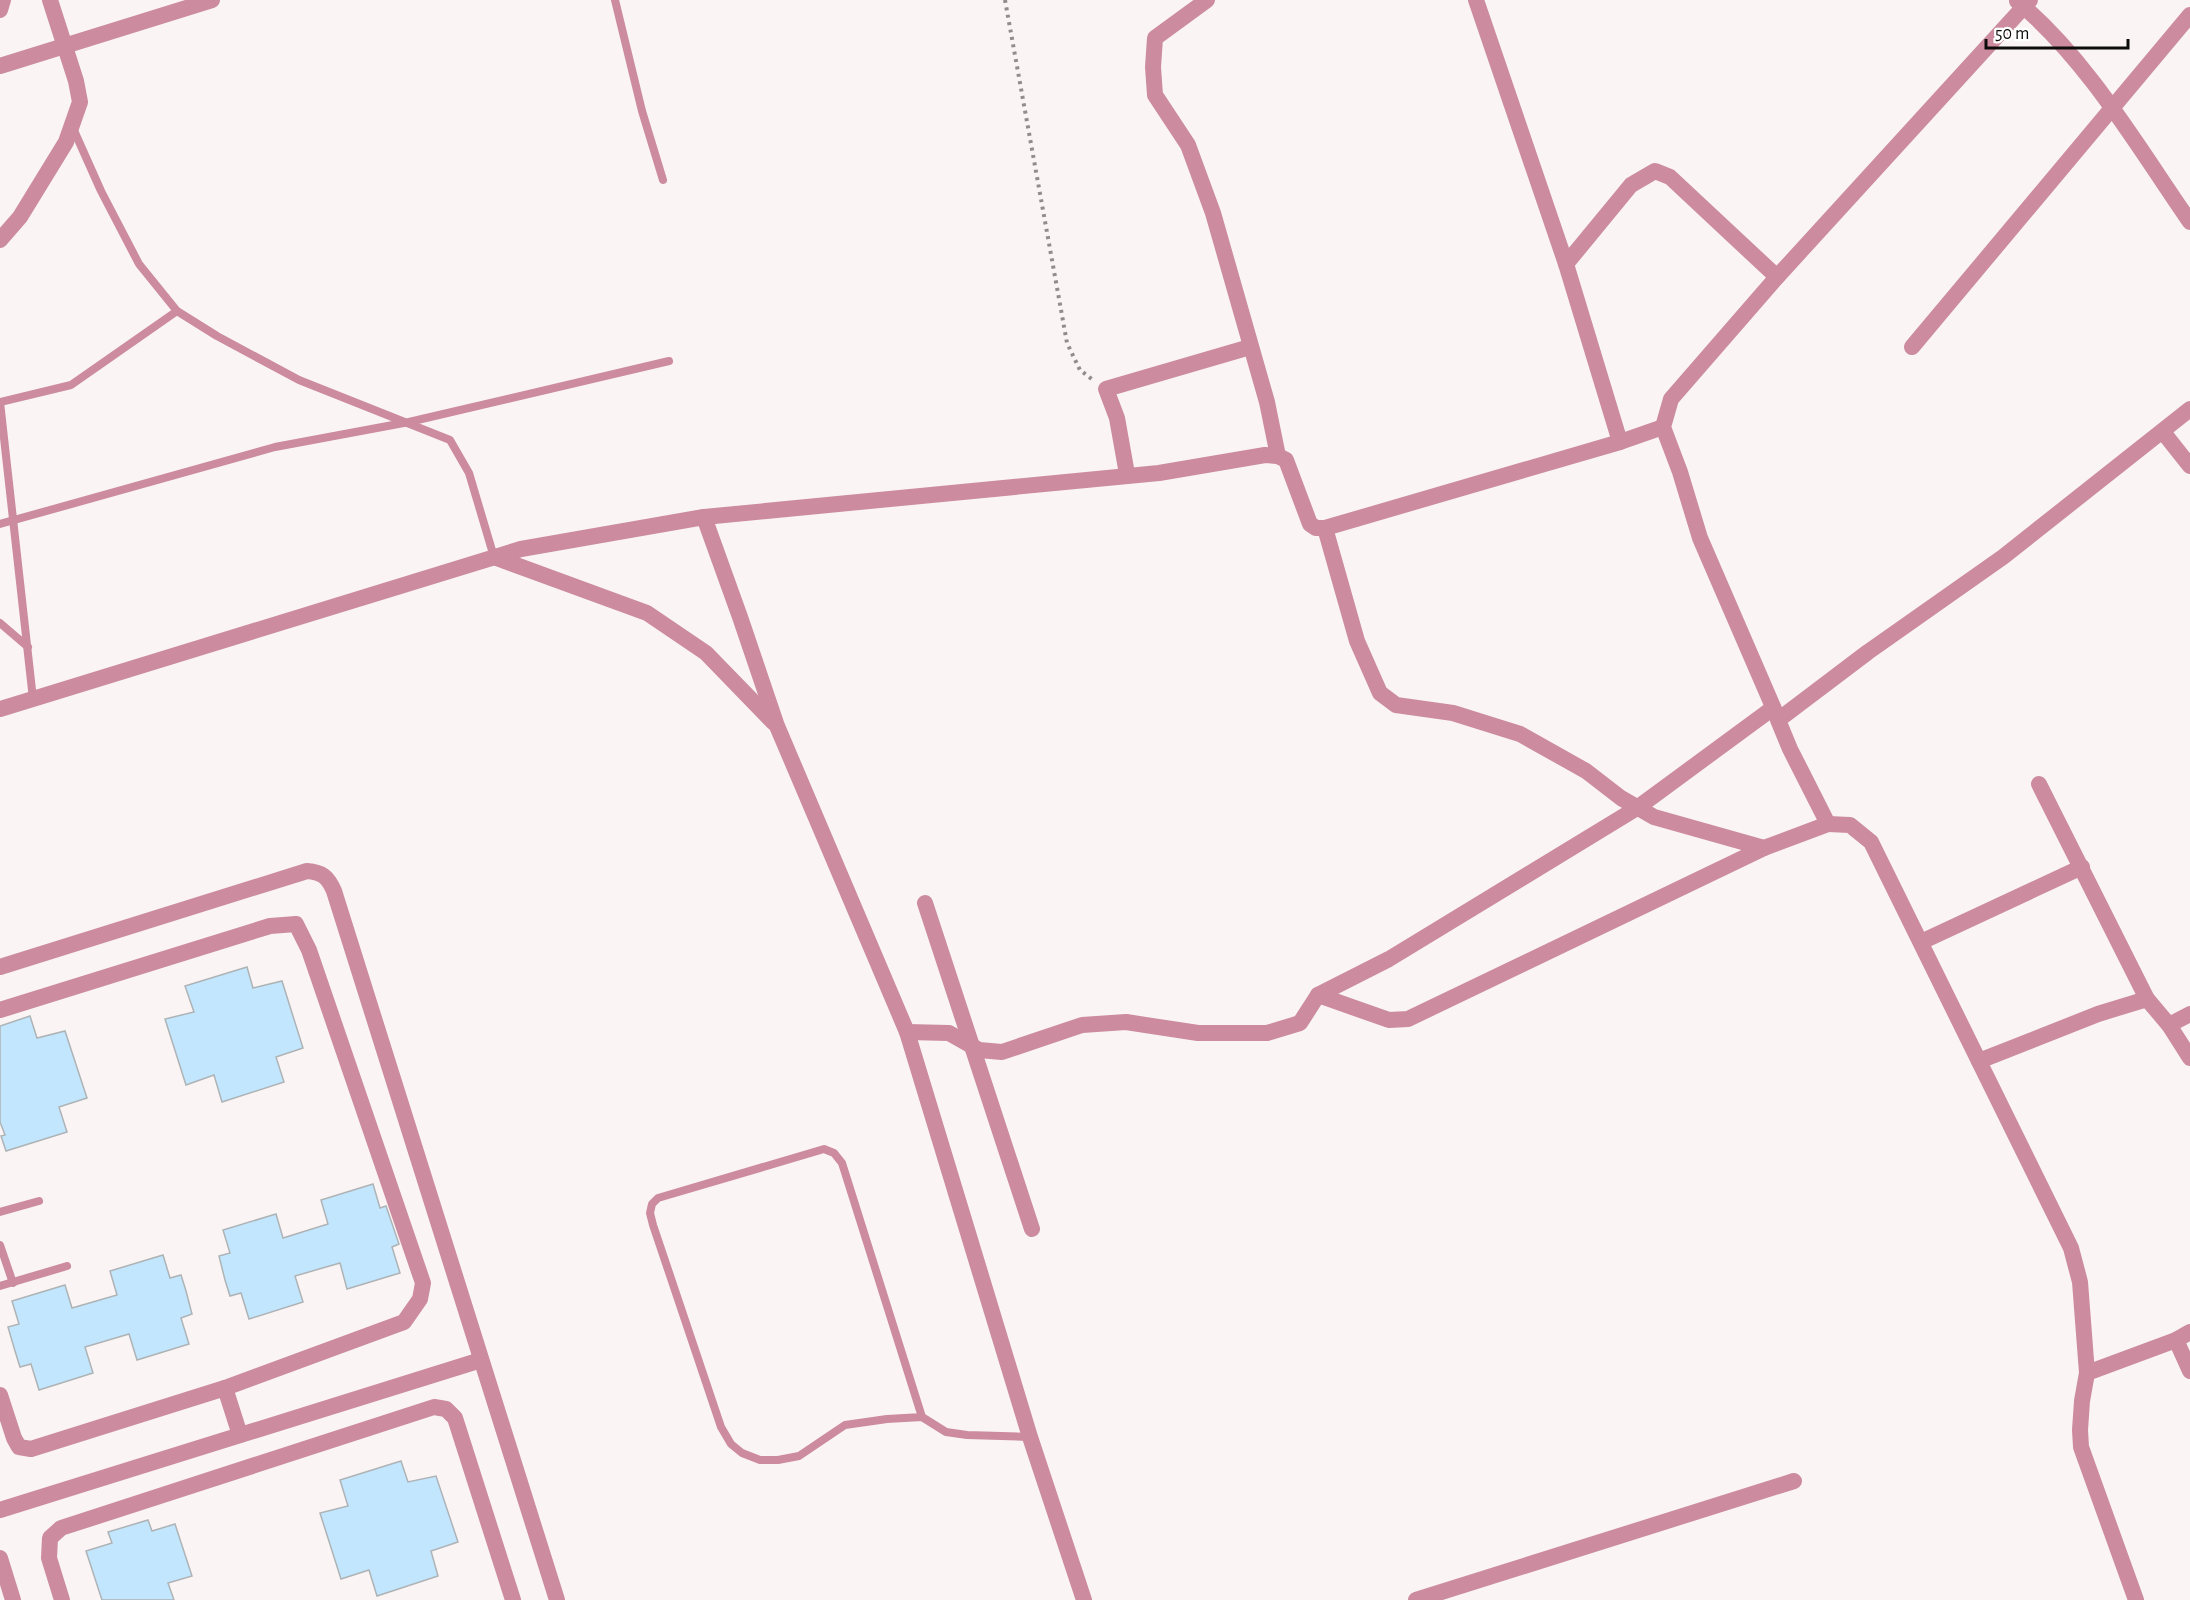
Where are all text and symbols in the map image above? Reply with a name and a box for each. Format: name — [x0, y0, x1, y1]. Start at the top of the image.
scale bar — [1986, 12, 2128, 50]
text: 50 m — [1995, 25, 2029, 43]

